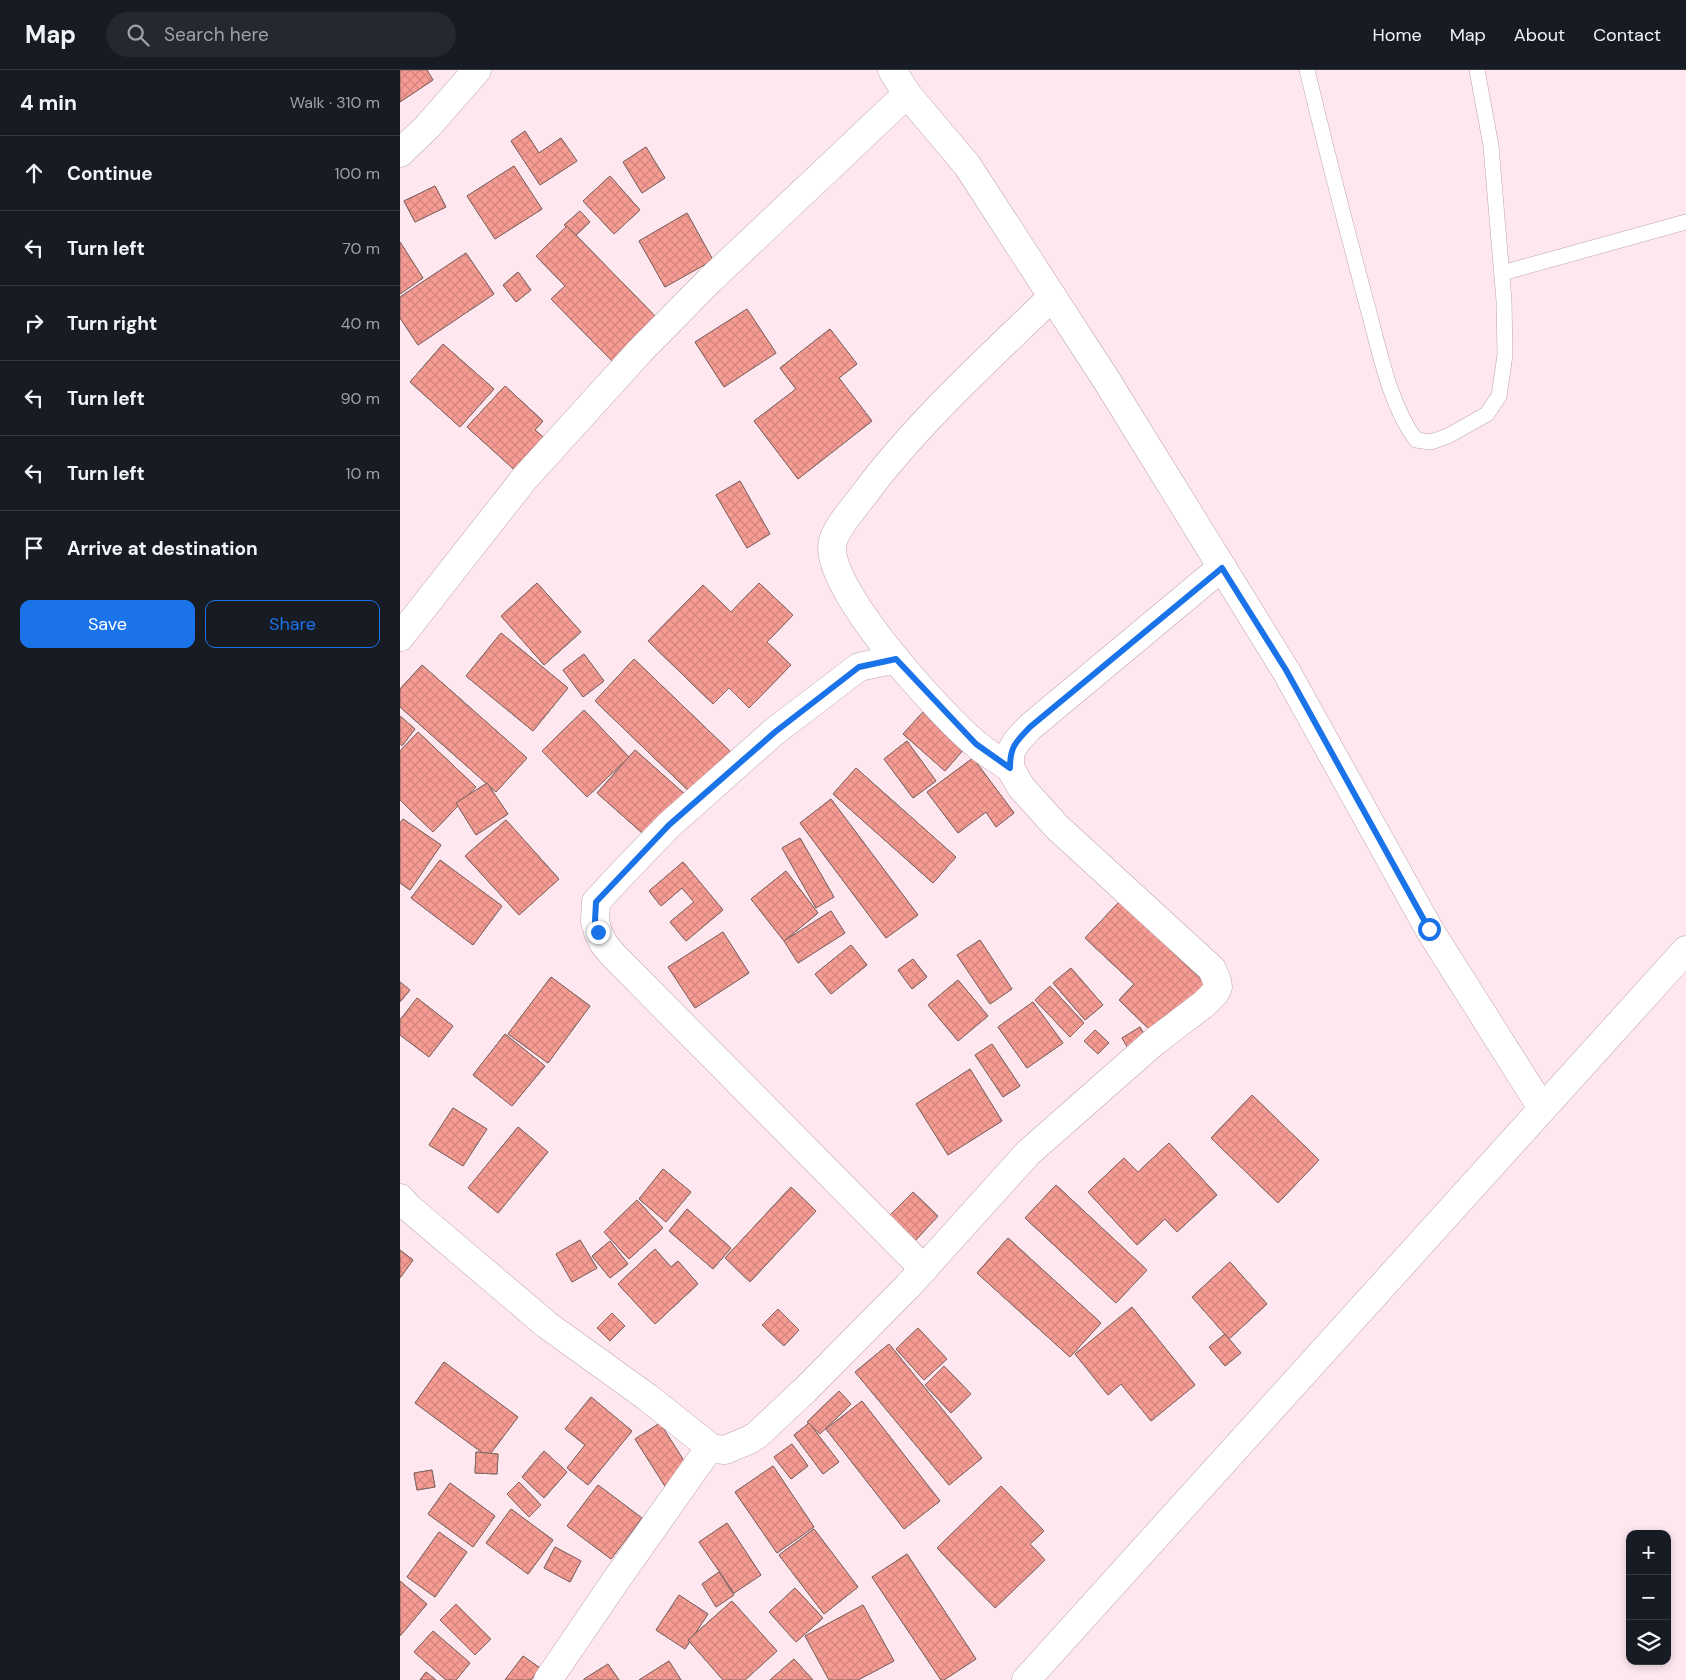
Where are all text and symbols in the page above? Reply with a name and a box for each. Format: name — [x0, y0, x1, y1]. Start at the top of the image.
search box — [106, 12, 456, 57]
text: Map — [25, 19, 76, 50]
icon: search — [124, 21, 152, 49]
text: Search here — [164, 22, 269, 47]
text: Home — [1372, 23, 1422, 47]
text: Map — [1450, 23, 1486, 47]
text: About — [1514, 23, 1565, 47]
text: Contact — [1593, 23, 1661, 47]
text: 4 min — [20, 89, 77, 117]
text: Walk · 310 m — [290, 92, 380, 113]
icon: ahead — [20, 159, 48, 187]
text: Continue — [67, 161, 153, 186]
text: 100 m — [335, 163, 380, 184]
icon: left — [20, 234, 48, 262]
text: Turn left — [67, 236, 145, 261]
text: 70 m — [342, 238, 380, 259]
icon: right — [20, 309, 48, 337]
text: Turn right — [67, 311, 157, 336]
text: 40 m — [341, 313, 380, 334]
icon: left — [20, 384, 48, 412]
text: Turn left — [67, 386, 145, 411]
text: 90 m — [340, 388, 380, 409]
icon: left — [20, 459, 48, 487]
text: Turn left — [67, 461, 145, 486]
text: 10 m — [346, 463, 380, 484]
icon: arrive — [20, 534, 48, 562]
text: Arrive at destination — [67, 536, 258, 561]
button: Save — [20, 600, 195, 648]
button: Share — [205, 600, 380, 648]
route start — [1418, 918, 1441, 941]
route end — [587, 921, 610, 944]
map controls — [1626, 1530, 1671, 1665]
button: + — [1626, 1530, 1671, 1575]
button: − — [1626, 1575, 1671, 1620]
button: layers — [1626, 1620, 1671, 1665]

